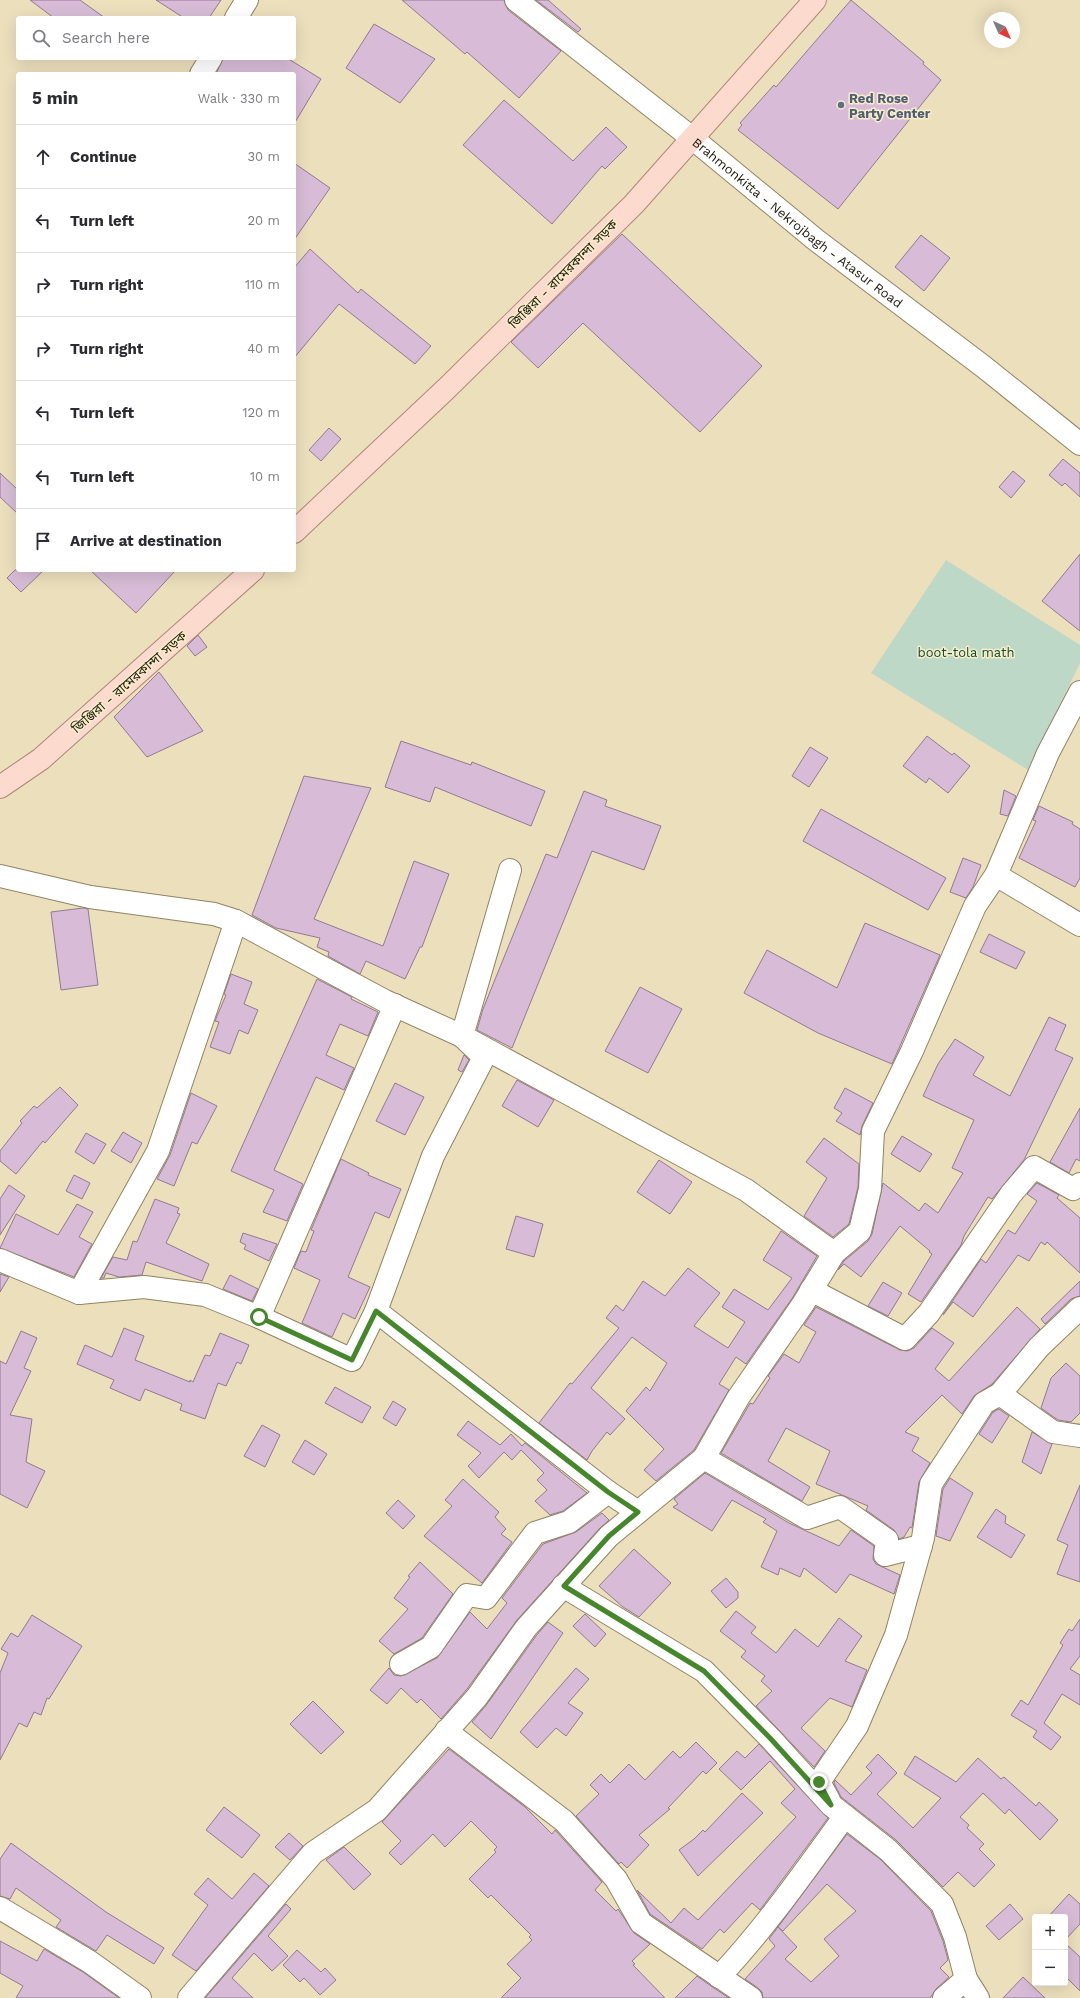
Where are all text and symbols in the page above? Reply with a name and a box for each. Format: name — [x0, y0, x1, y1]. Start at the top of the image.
north arrow — [984, 12, 1020, 48]
search box — [16, 16, 296, 60]
icon: search — [30, 27, 52, 49]
text: Search here — [62, 29, 150, 47]
text: 5 min — [32, 88, 78, 108]
text: Walk · 330 m — [198, 91, 280, 106]
place label: Red Rose Party Center — [849, 91, 931, 121]
marker: Red Rose Party Center — [836, 100, 846, 110]
street label: Brahmonkitta - Nekrojbagh - Atasur Road — [690, 134, 906, 310]
icon: ahead — [32, 146, 54, 168]
text: Continue — [70, 148, 137, 166]
text: 30 m — [248, 149, 280, 164]
icon: left — [32, 210, 54, 232]
text: Turn left — [70, 212, 134, 230]
text: 20 m — [248, 213, 280, 228]
street label: জিঞ্জিরা - রামেরকান্দা সড়ক — [505, 216, 621, 332]
icon: right — [32, 274, 54, 296]
text: Turn right — [70, 276, 143, 294]
text: 110 m — [245, 277, 280, 292]
icon: right — [32, 338, 54, 360]
text: Turn right — [70, 340, 143, 358]
text: 40 m — [247, 341, 280, 356]
icon: left — [32, 402, 54, 424]
text: Turn left — [70, 404, 134, 422]
text: 120 m — [242, 405, 280, 420]
icon: left — [32, 466, 54, 488]
text: Turn left — [70, 468, 134, 486]
text: 10 m — [250, 469, 280, 484]
icon: arrive — [32, 530, 54, 552]
text: Arrive at destination — [70, 532, 222, 550]
street label: জিঞ্জিরা - রামেরকান্দা সড়ক — [68, 628, 190, 737]
park label: boot-tola math — [918, 645, 1014, 660]
route start — [250, 1308, 268, 1326]
route end — [810, 1773, 828, 1791]
map controls — [1032, 1914, 1068, 1986]
button: + — [1032, 1914, 1068, 1950]
button: − — [1032, 1950, 1068, 1986]

